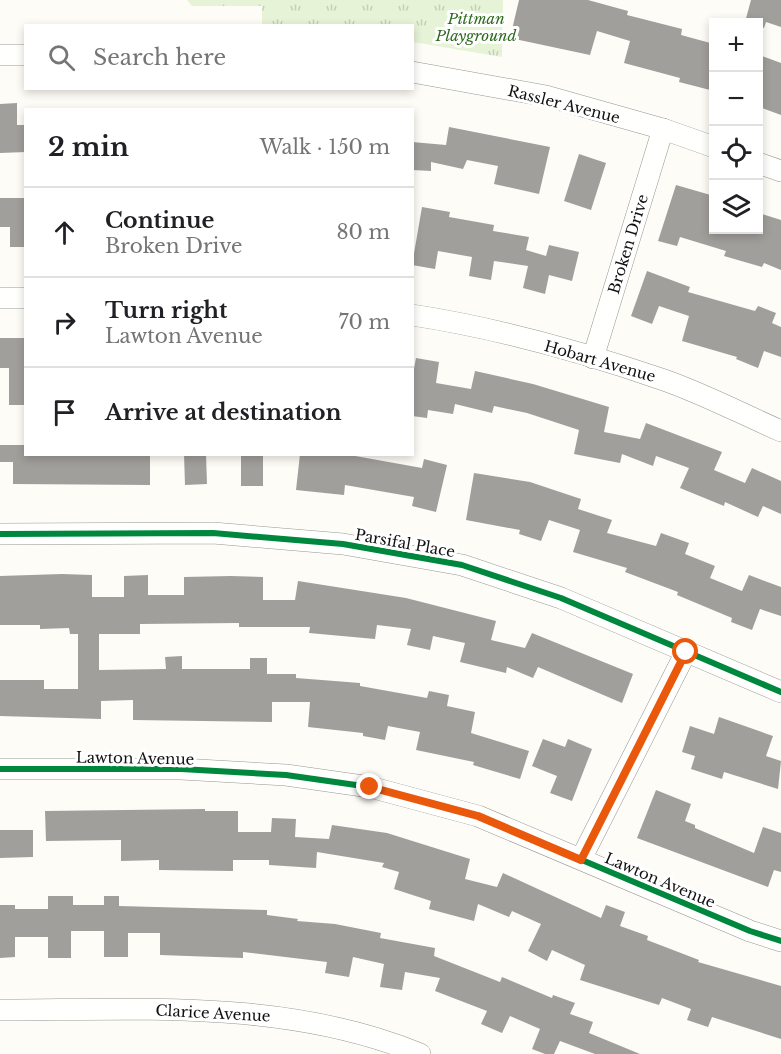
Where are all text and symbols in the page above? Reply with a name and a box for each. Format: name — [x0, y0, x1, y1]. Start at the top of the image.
park label: Pittman Playground — [435, 9, 516, 45]
map controls — [709, 18, 763, 234]
button: + — [709, 18, 763, 72]
search box — [24, 24, 414, 90]
icon: search — [45, 41, 78, 74]
text: Search here — [93, 44, 226, 71]
button: − — [709, 72, 763, 126]
street label: Rassler Avenue — [506, 81, 622, 127]
button: locate — [709, 126, 763, 180]
text: 2 min — [48, 131, 129, 163]
text: Walk · 150 m — [260, 135, 390, 159]
button: layers — [709, 180, 763, 234]
street label: Broken Drive — [604, 192, 652, 296]
text: Continue — [105, 207, 214, 234]
icon: ahead — [48, 216, 81, 249]
text: 80 m — [336, 220, 390, 244]
text: Broken Drive — [105, 234, 242, 258]
text: Turn right — [105, 297, 227, 324]
icon: right — [48, 306, 81, 339]
text: 70 m — [338, 310, 390, 334]
text: Lawton Avenue — [105, 324, 263, 348]
street label: Hobart Avenue — [542, 336, 658, 386]
icon: arrive — [48, 396, 81, 429]
text: Arrive at destination — [105, 399, 342, 426]
street label: Parsifal Place — [353, 525, 457, 561]
route start — [672, 638, 698, 664]
street label: Lawton Avenue — [76, 747, 194, 769]
route end — [356, 773, 382, 799]
street label: Lawton Avenue — [602, 848, 718, 912]
street label: Clarice Avenue — [155, 1001, 271, 1025]

